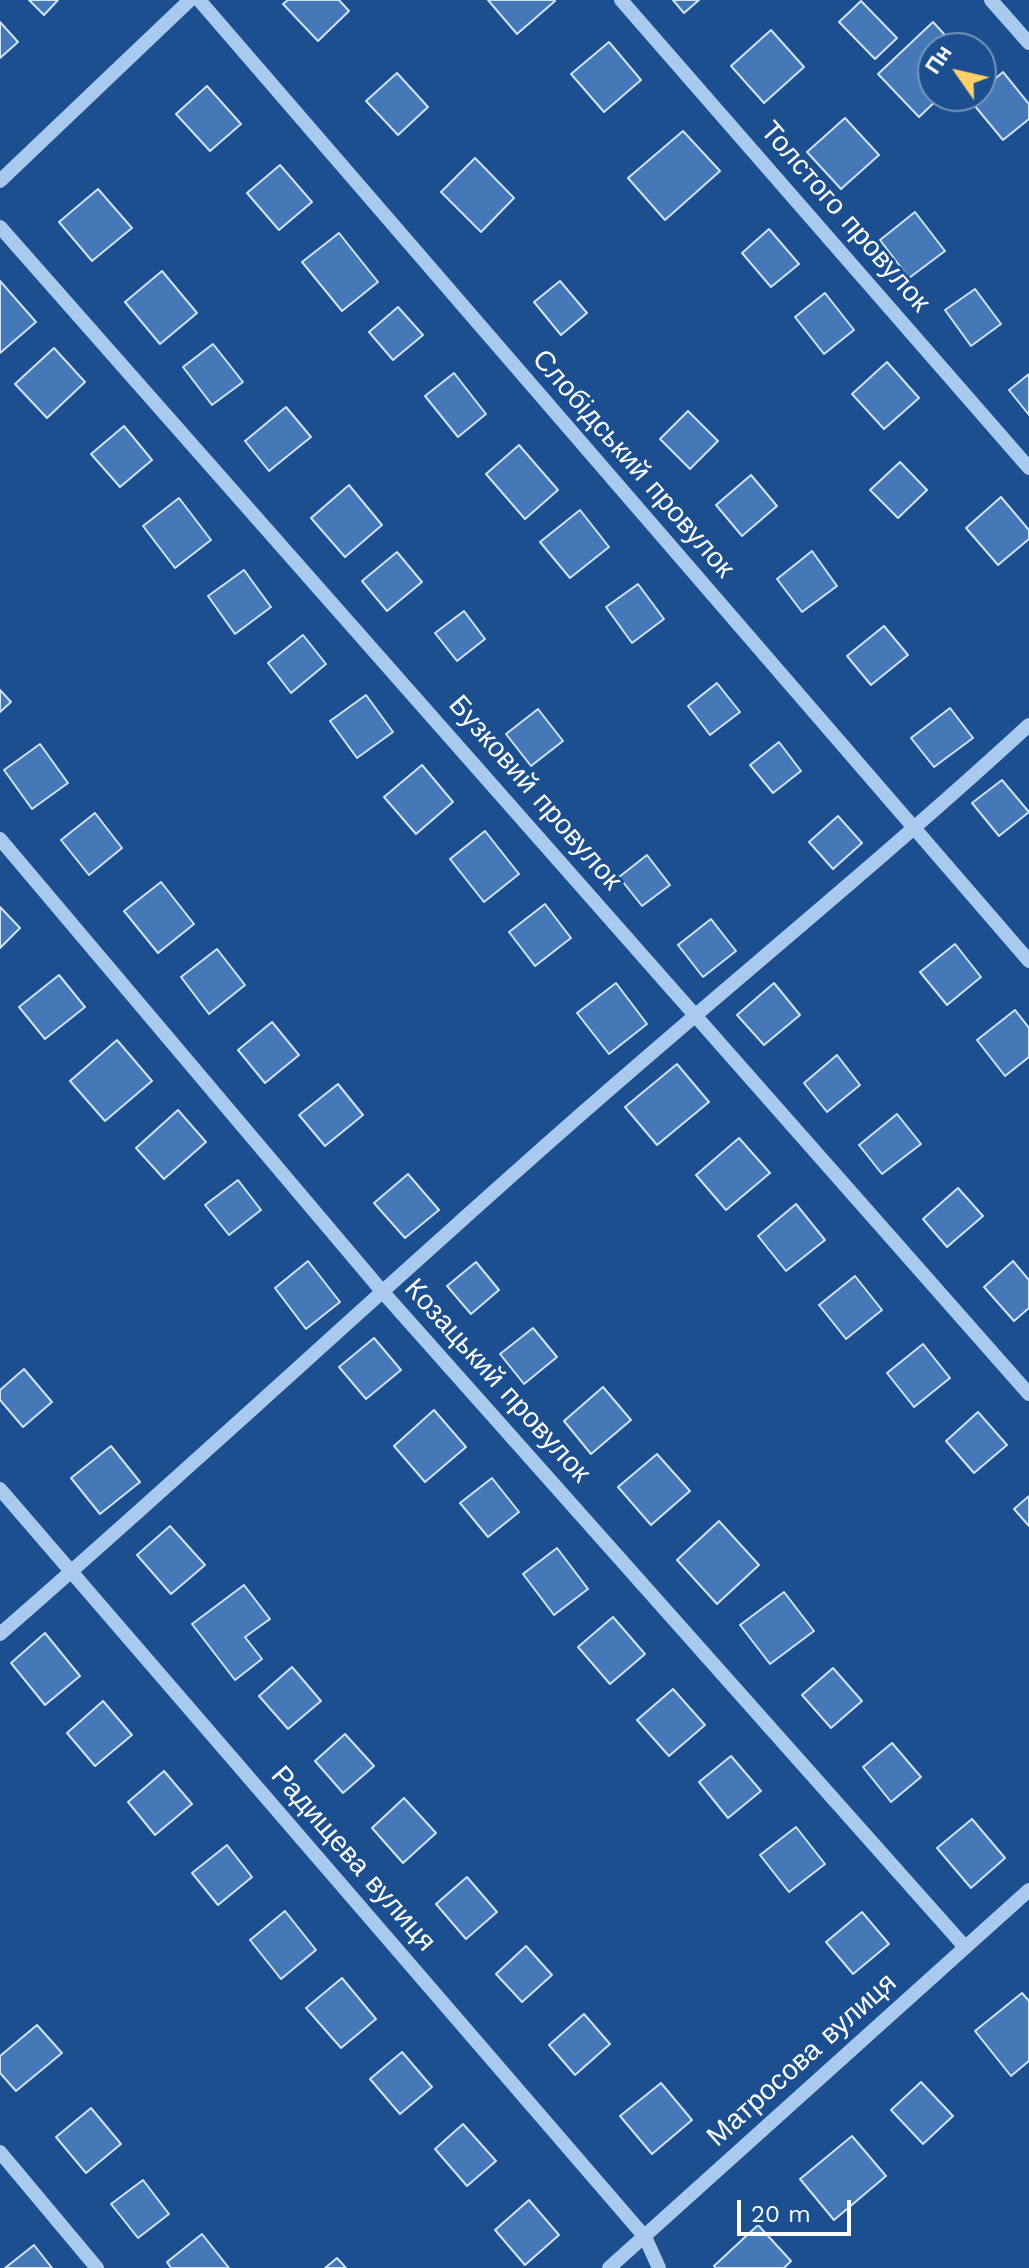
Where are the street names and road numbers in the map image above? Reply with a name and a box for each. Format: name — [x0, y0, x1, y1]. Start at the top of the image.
street label: Толстого провулок — [753, 115, 937, 319]
street label: Слобідський провулок — [525, 343, 741, 585]
street label: Бузковий провулок — [441, 689, 629, 897]
street label: Козацький провулок — [397, 1272, 597, 1490]
street label: Радищева вулиця — [264, 1760, 442, 1958]
street label: Матросова вулиця — [700, 1966, 904, 2154]

